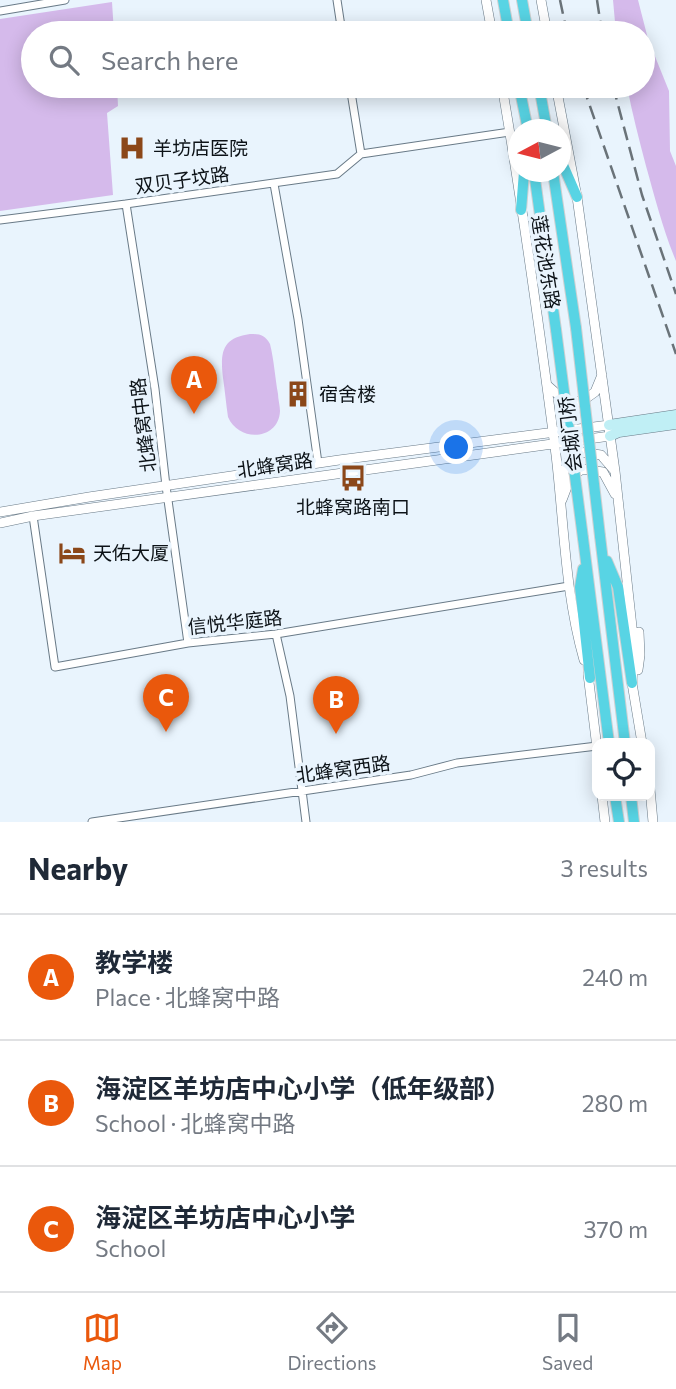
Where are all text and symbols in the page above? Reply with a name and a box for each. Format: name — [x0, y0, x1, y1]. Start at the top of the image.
search box — [21, 21, 655, 98]
icon: search — [45, 41, 83, 79]
text: Search here — [101, 44, 239, 75]
north arrow — [508, 119, 571, 182]
hospital icon: 羊坊店医院 — [117, 133, 147, 163]
place label: 羊坊店医院 — [153, 136, 248, 159]
street label: 双贝子坟路 — [133, 162, 231, 198]
street label: 莲花池东路 — [528, 213, 565, 311]
pin: A — [171, 356, 217, 414]
street label: 北蜂窝中路 — [125, 377, 160, 474]
building icon: 宿舍楼 — [283, 379, 313, 409]
place label: 宿舍楼 — [319, 382, 376, 405]
street label: 会城门桥 — [553, 395, 586, 473]
your location — [439, 430, 473, 464]
street label: 北蜂窝路 — [236, 448, 314, 481]
bus stop icon: 北蜂窝路南口 — [338, 463, 368, 493]
place label: 北蜂窝路南口 — [296, 495, 410, 518]
hotel icon: 天佑大厦 — [57, 538, 87, 568]
place label: 天佑大厦 — [93, 541, 169, 564]
street label: 信悦华庭路 — [186, 605, 283, 638]
pin: C — [143, 674, 189, 732]
pin: B — [313, 676, 359, 734]
map controls — [592, 738, 655, 801]
button: locate — [592, 738, 655, 801]
street label: 北蜂窝西路 — [294, 751, 392, 787]
text: Nearby — [28, 849, 128, 886]
text: 3 results — [561, 854, 648, 882]
text: 教学楼 — [95, 946, 173, 977]
text: A — [43, 963, 59, 991]
text: 240 m — [582, 963, 648, 991]
text: Place · 北蜂窝中路 — [95, 983, 280, 1011]
text: 海淀区羊坊店中心小学（低年级部） — [95, 1072, 511, 1103]
text: B — [43, 1089, 59, 1117]
text: 280 m — [582, 1089, 648, 1117]
text: School · 北蜂窝中路 — [95, 1109, 296, 1137]
text: 海淀区羊坊店中心小学 — [95, 1201, 355, 1232]
text: C — [43, 1215, 59, 1243]
text: 370 m — [583, 1215, 648, 1243]
text: School — [95, 1234, 166, 1262]
tab: Map — [83, 1309, 122, 1374]
tab: Directions — [287, 1309, 377, 1374]
tab: Saved — [542, 1309, 593, 1374]

